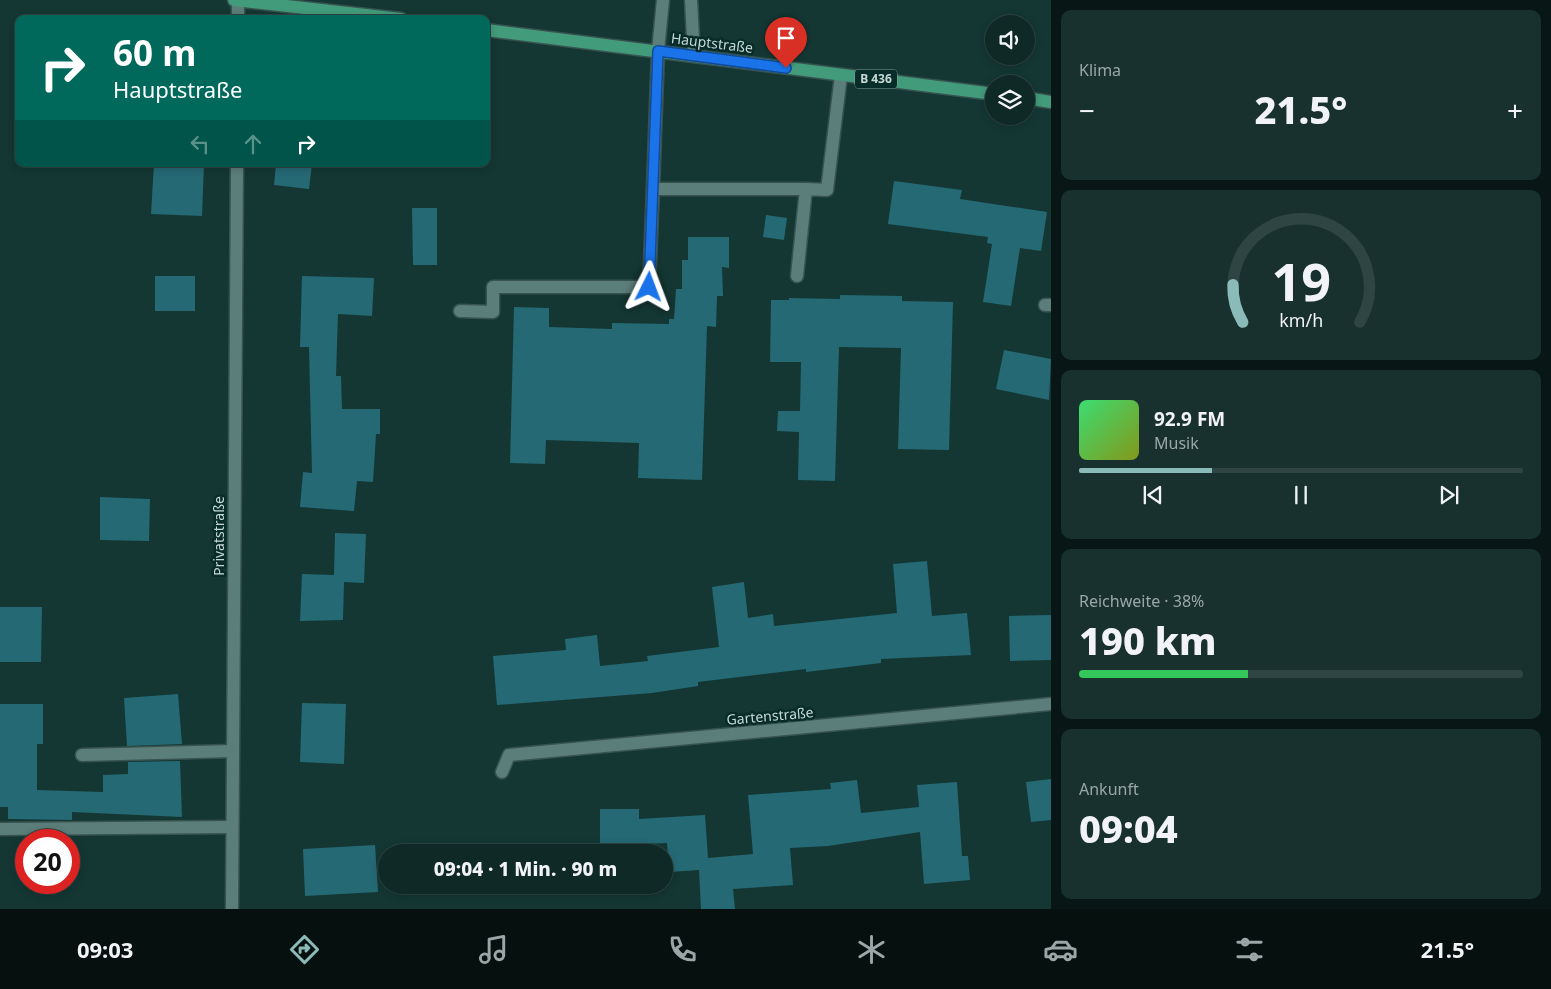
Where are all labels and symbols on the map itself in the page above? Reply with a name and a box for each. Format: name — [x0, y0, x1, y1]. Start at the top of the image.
pin — [765, 17, 807, 68]
street label: Hauptstraße — [670, 28, 754, 57]
road number: B 436 — [855, 70, 897, 88]
position arrow — [622, 260, 674, 312]
street label: Privatstraße — [209, 496, 228, 576]
street label: Gartenstraße — [726, 702, 814, 729]
speed limit sign: 20 — [15, 829, 80, 894]

